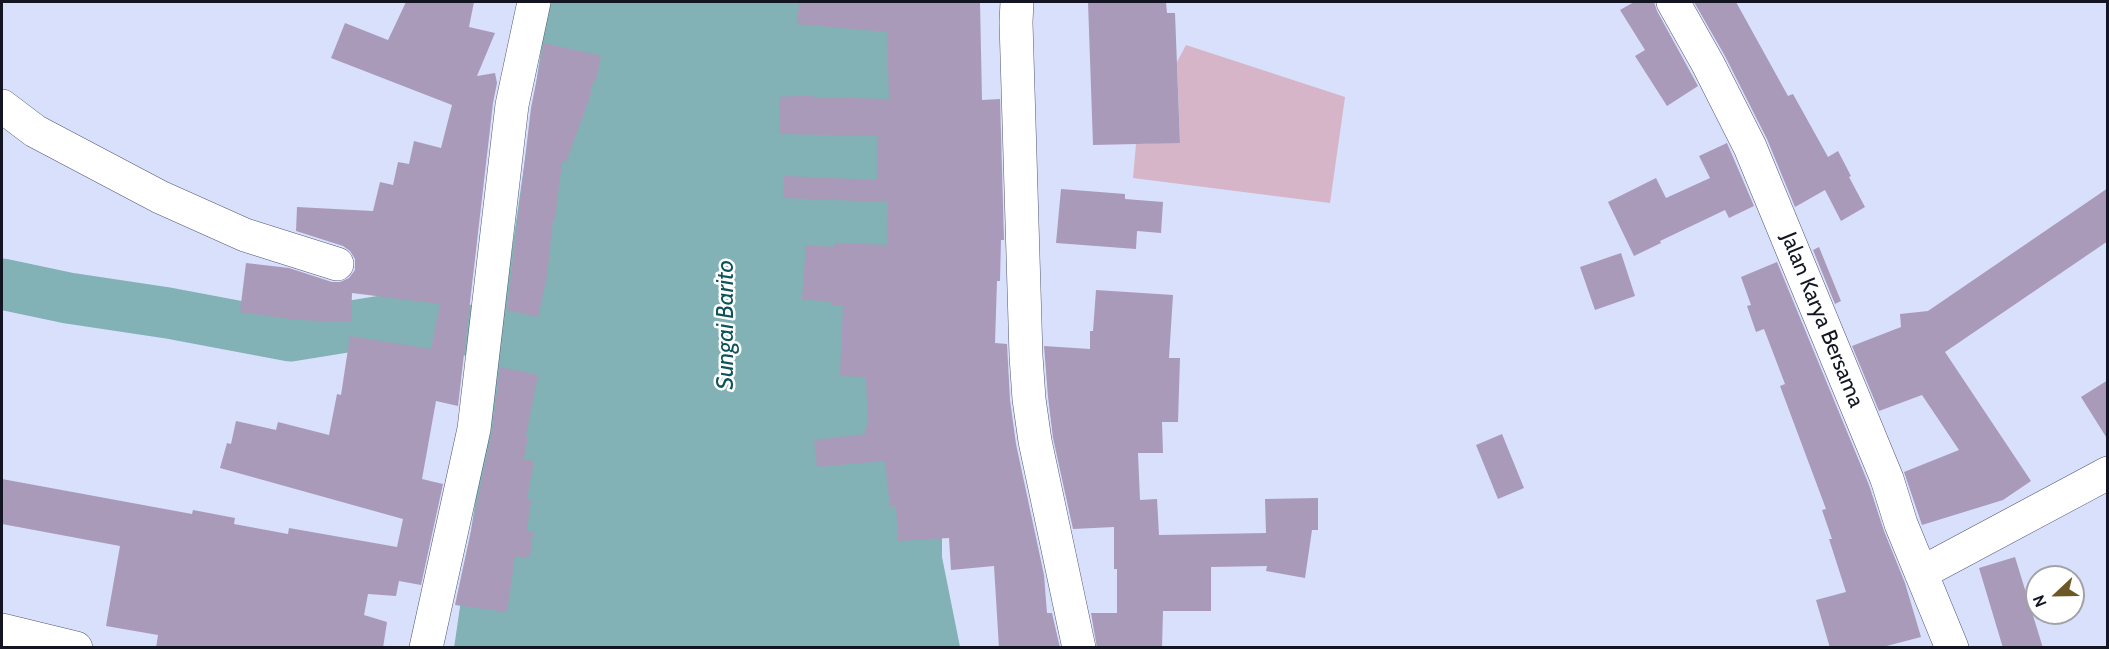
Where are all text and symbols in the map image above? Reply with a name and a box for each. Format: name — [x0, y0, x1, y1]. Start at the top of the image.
street label: Jalan Karya Bersama — [1775, 229, 1869, 411]
water label: Sungai Barito — [712, 260, 740, 390]
north arrow — [2025, 565, 2085, 625]
text: N — [2029, 592, 2051, 610]

